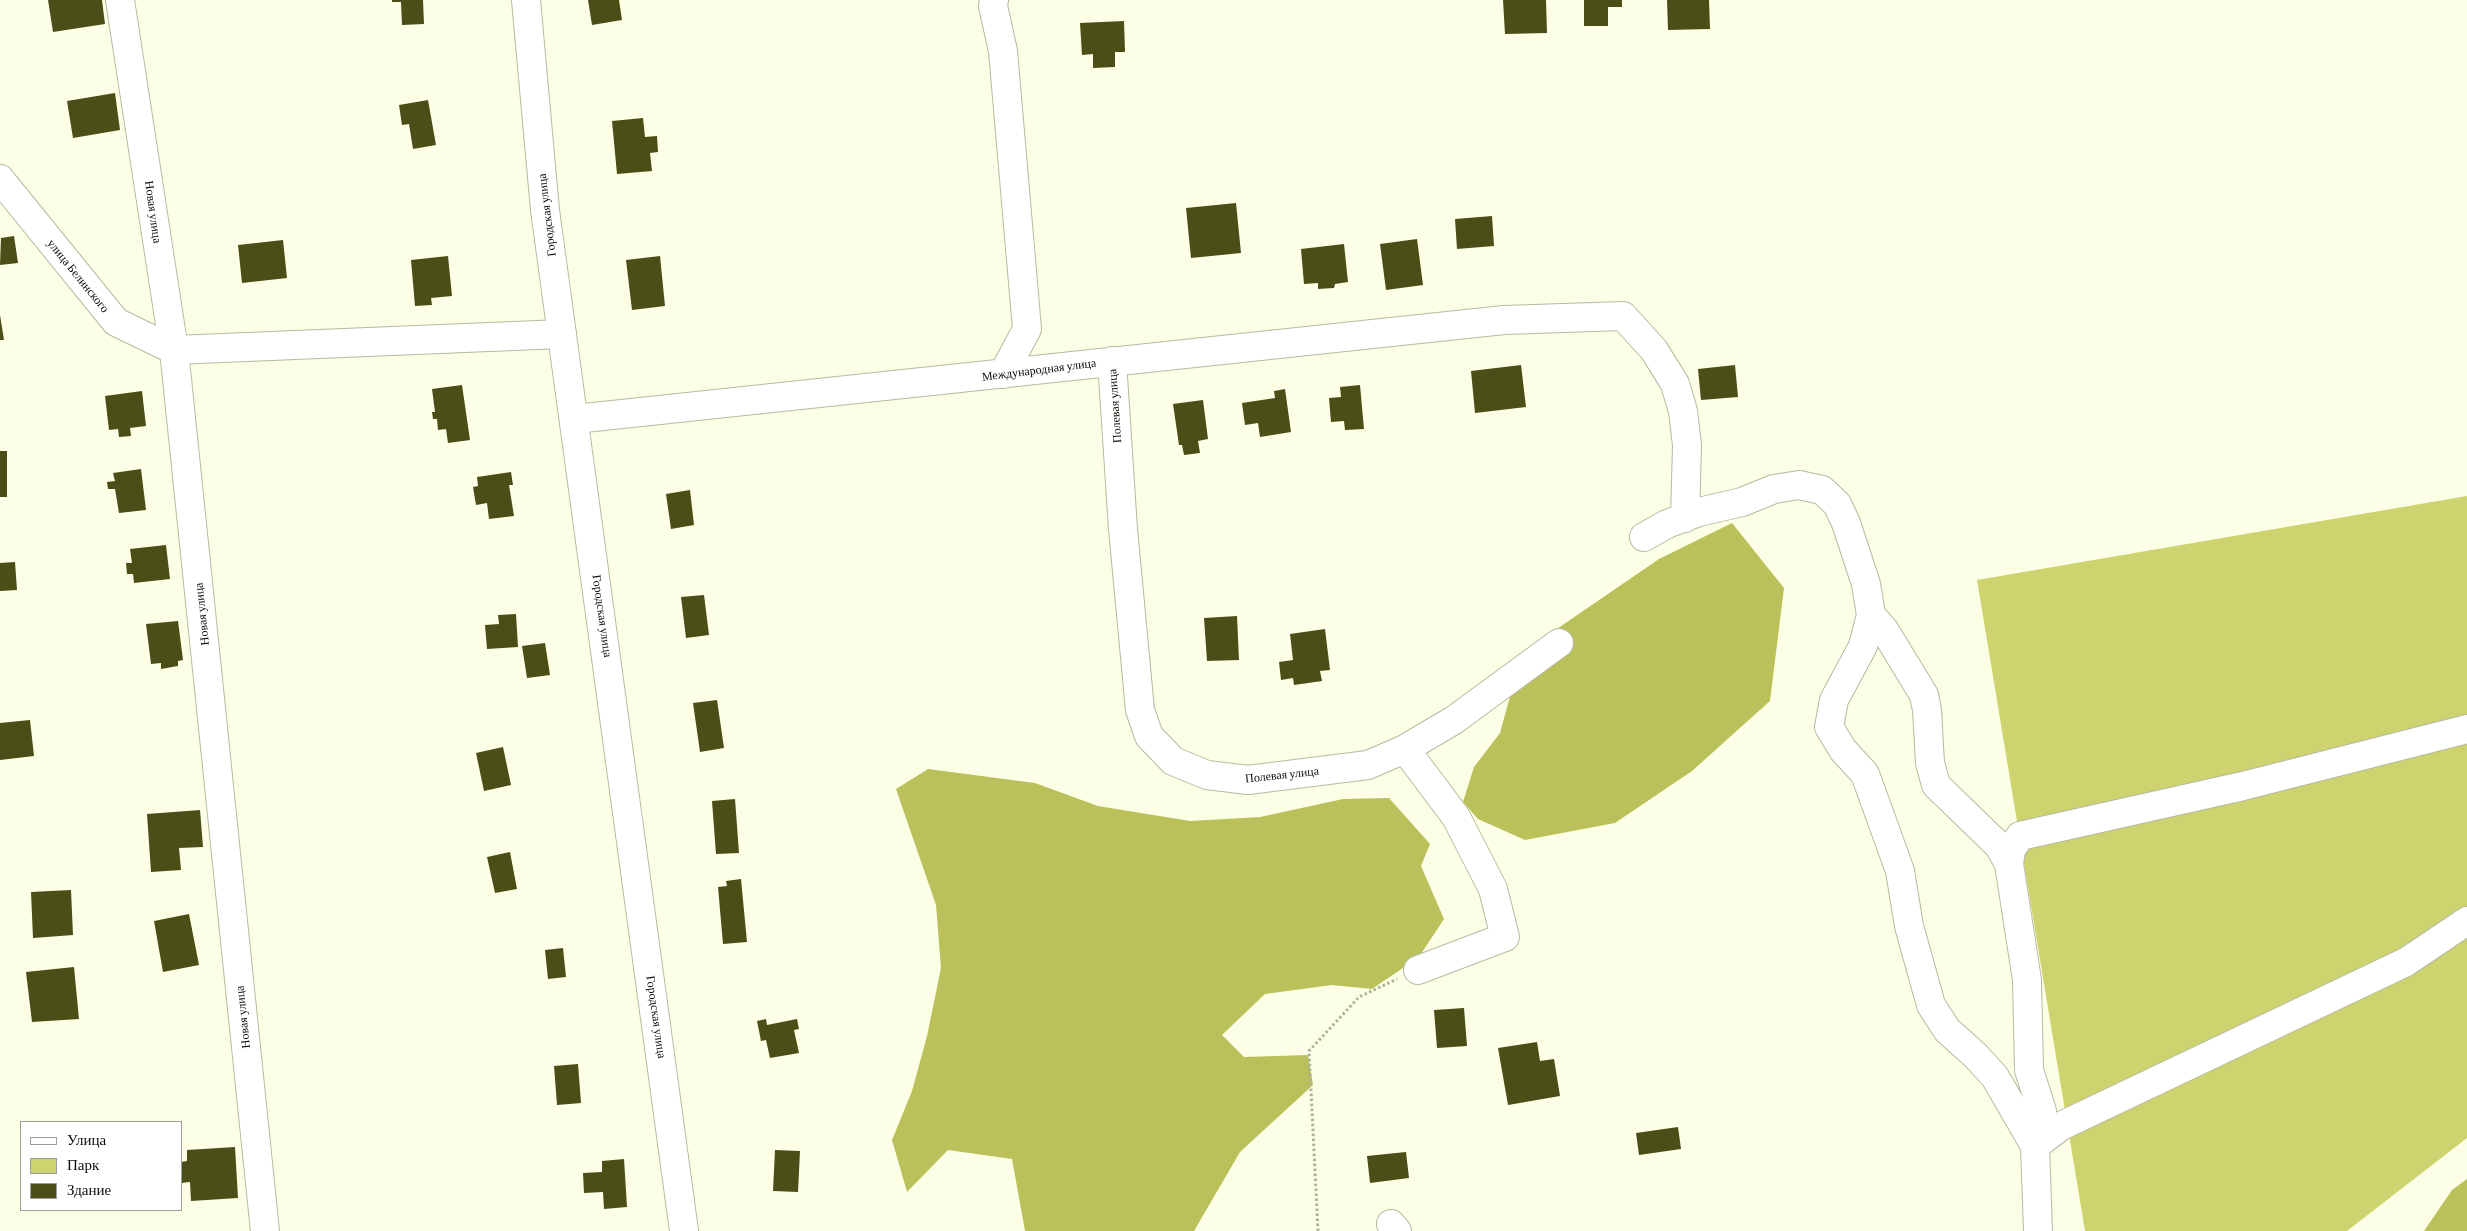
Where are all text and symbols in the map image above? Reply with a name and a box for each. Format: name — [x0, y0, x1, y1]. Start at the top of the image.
street label: Городская улица — [535, 173, 559, 257]
street label: Новая улица — [141, 180, 165, 244]
street label: улица Белинского — [44, 236, 112, 316]
street label: Международная улица — [981, 356, 1097, 384]
street label: Полевая улица — [1105, 369, 1125, 443]
street label: Городская улица — [589, 574, 615, 658]
street label: Новая улица — [192, 582, 212, 646]
street label: Полевая улица — [1244, 764, 1320, 786]
street label: Городская улица — [643, 975, 669, 1059]
street label: Новая улица — [233, 985, 253, 1049]
legend — [20, 1121, 182, 1211]
text: Улица — [67, 1132, 106, 1148]
text: Парк — [67, 1157, 99, 1173]
text: Здание — [67, 1182, 111, 1198]

